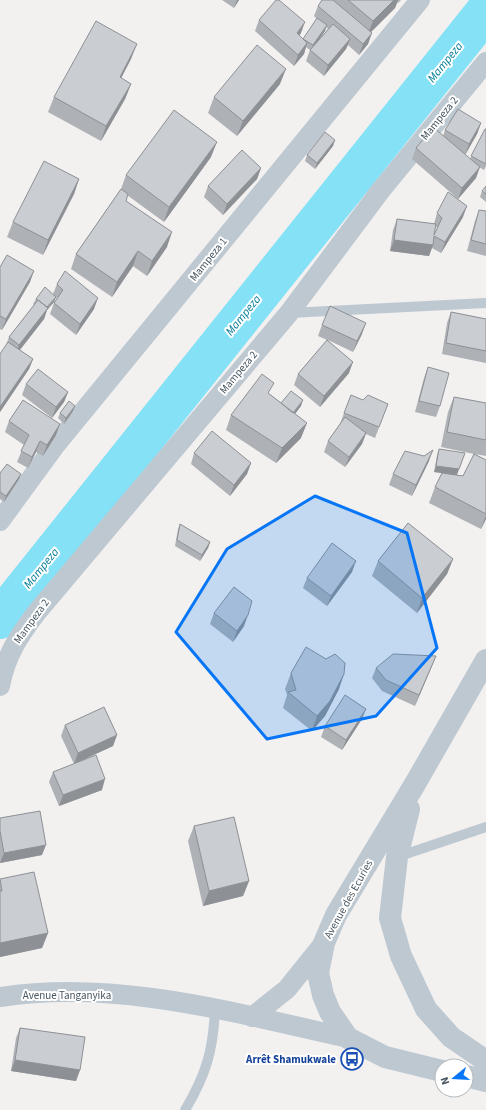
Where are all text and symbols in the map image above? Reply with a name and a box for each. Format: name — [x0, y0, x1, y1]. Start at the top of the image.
water label: Mampeza — [424, 38, 467, 86]
street label: Mampeza 2 — [417, 93, 462, 143]
street label: Mampeza 1 — [186, 234, 231, 284]
water label: Mampeza — [222, 291, 265, 339]
street label: Mampeza 2 — [216, 348, 261, 397]
water label: Mampeza — [20, 544, 63, 592]
street label: Mampeza 2 — [10, 596, 53, 647]
street label: Avenue des Ecuries — [321, 857, 376, 941]
street label: Avenue Tanganyika — [23, 988, 111, 1003]
bus stop icon: Arrêt Shamukwale — [339, 1046, 365, 1072]
place label: Arrêt Shamukwale — [245, 1052, 336, 1067]
north arrow — [434, 1058, 474, 1098]
text: N — [437, 1075, 453, 1087]

